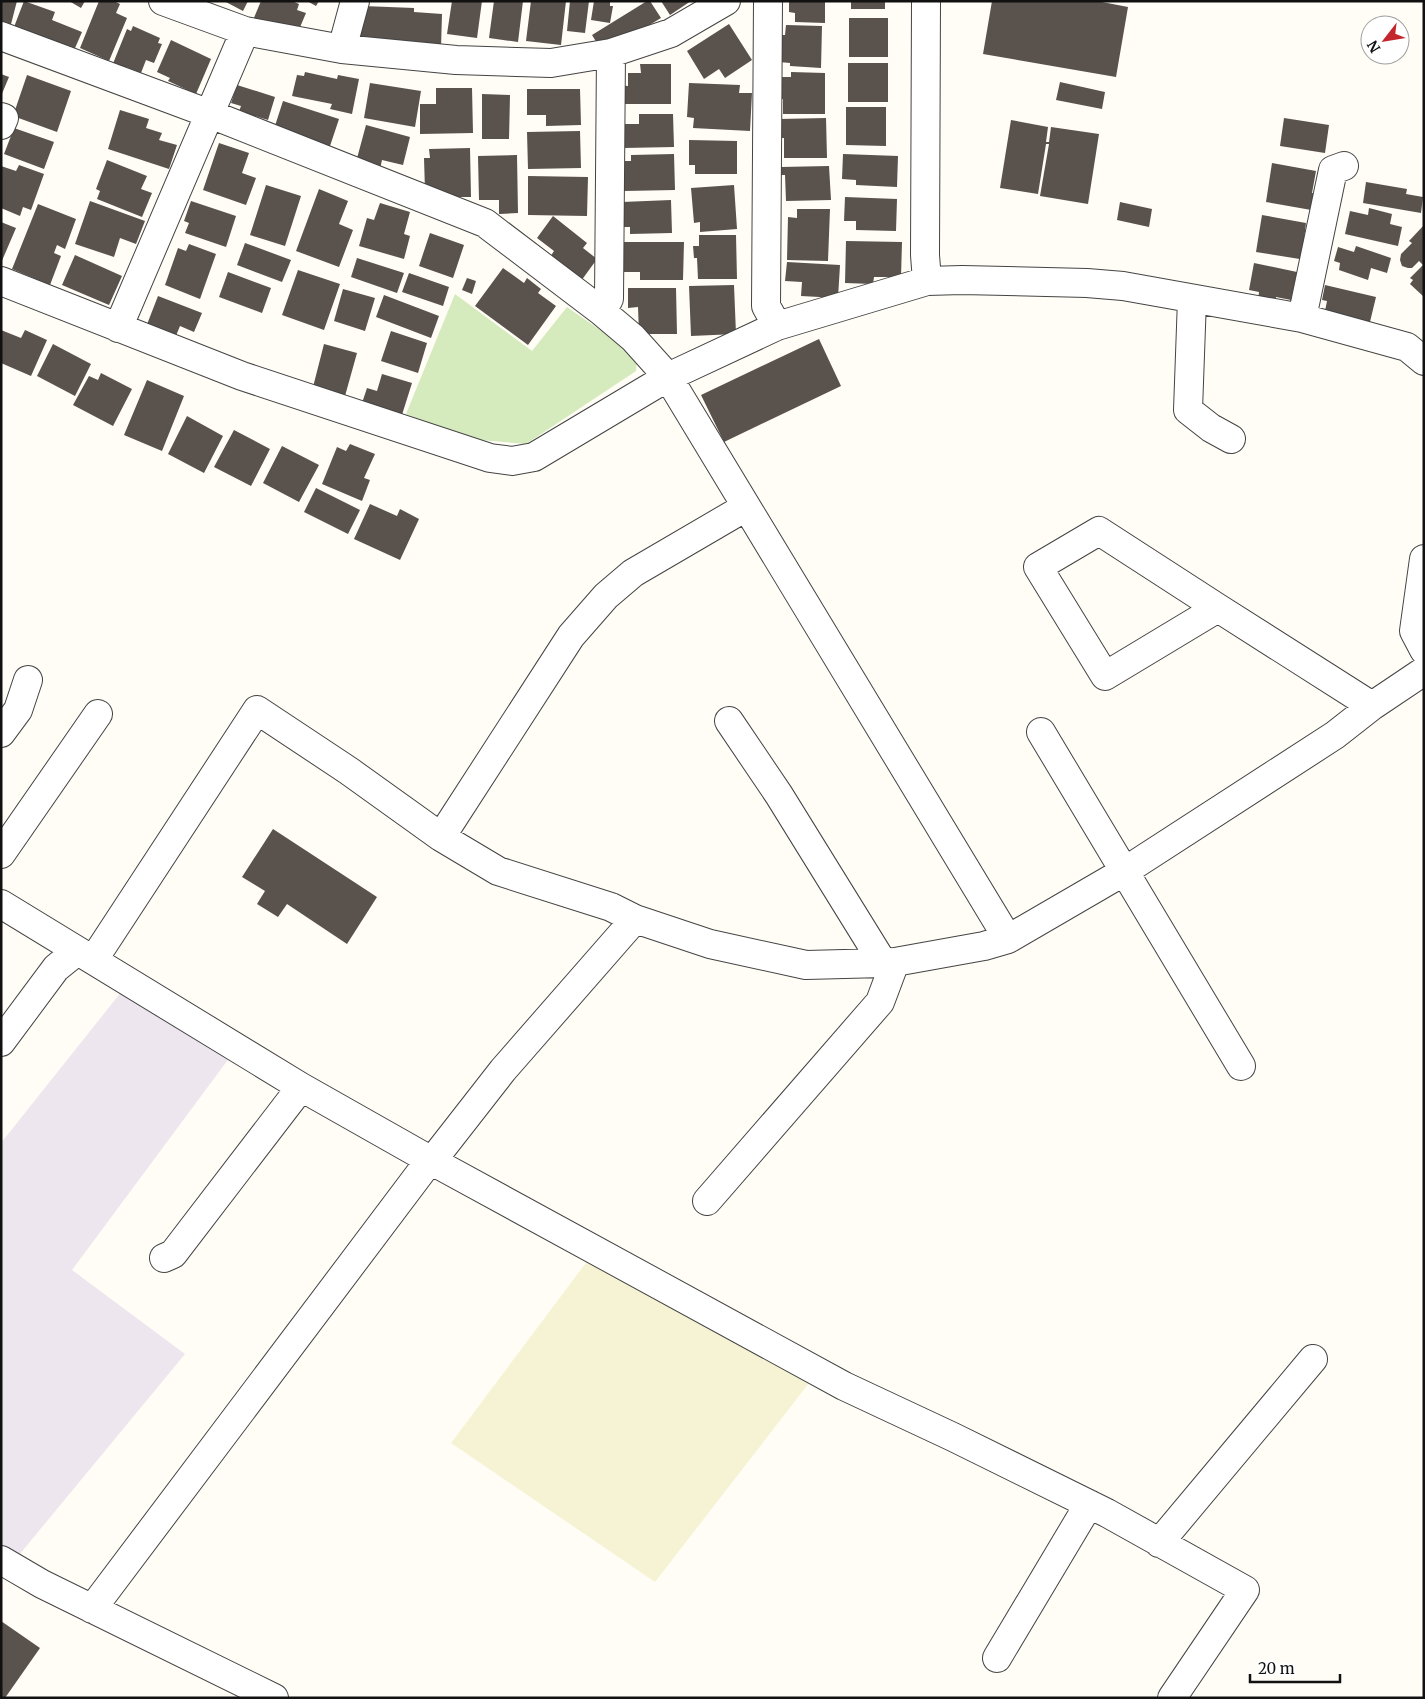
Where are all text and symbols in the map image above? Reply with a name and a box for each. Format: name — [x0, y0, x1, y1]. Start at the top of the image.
north arrow — [1360, 15, 1410, 65]
text: N — [1363, 37, 1384, 56]
scale bar — [1250, 1652, 1340, 1684]
text: 20 m — [1258, 1659, 1295, 1678]

